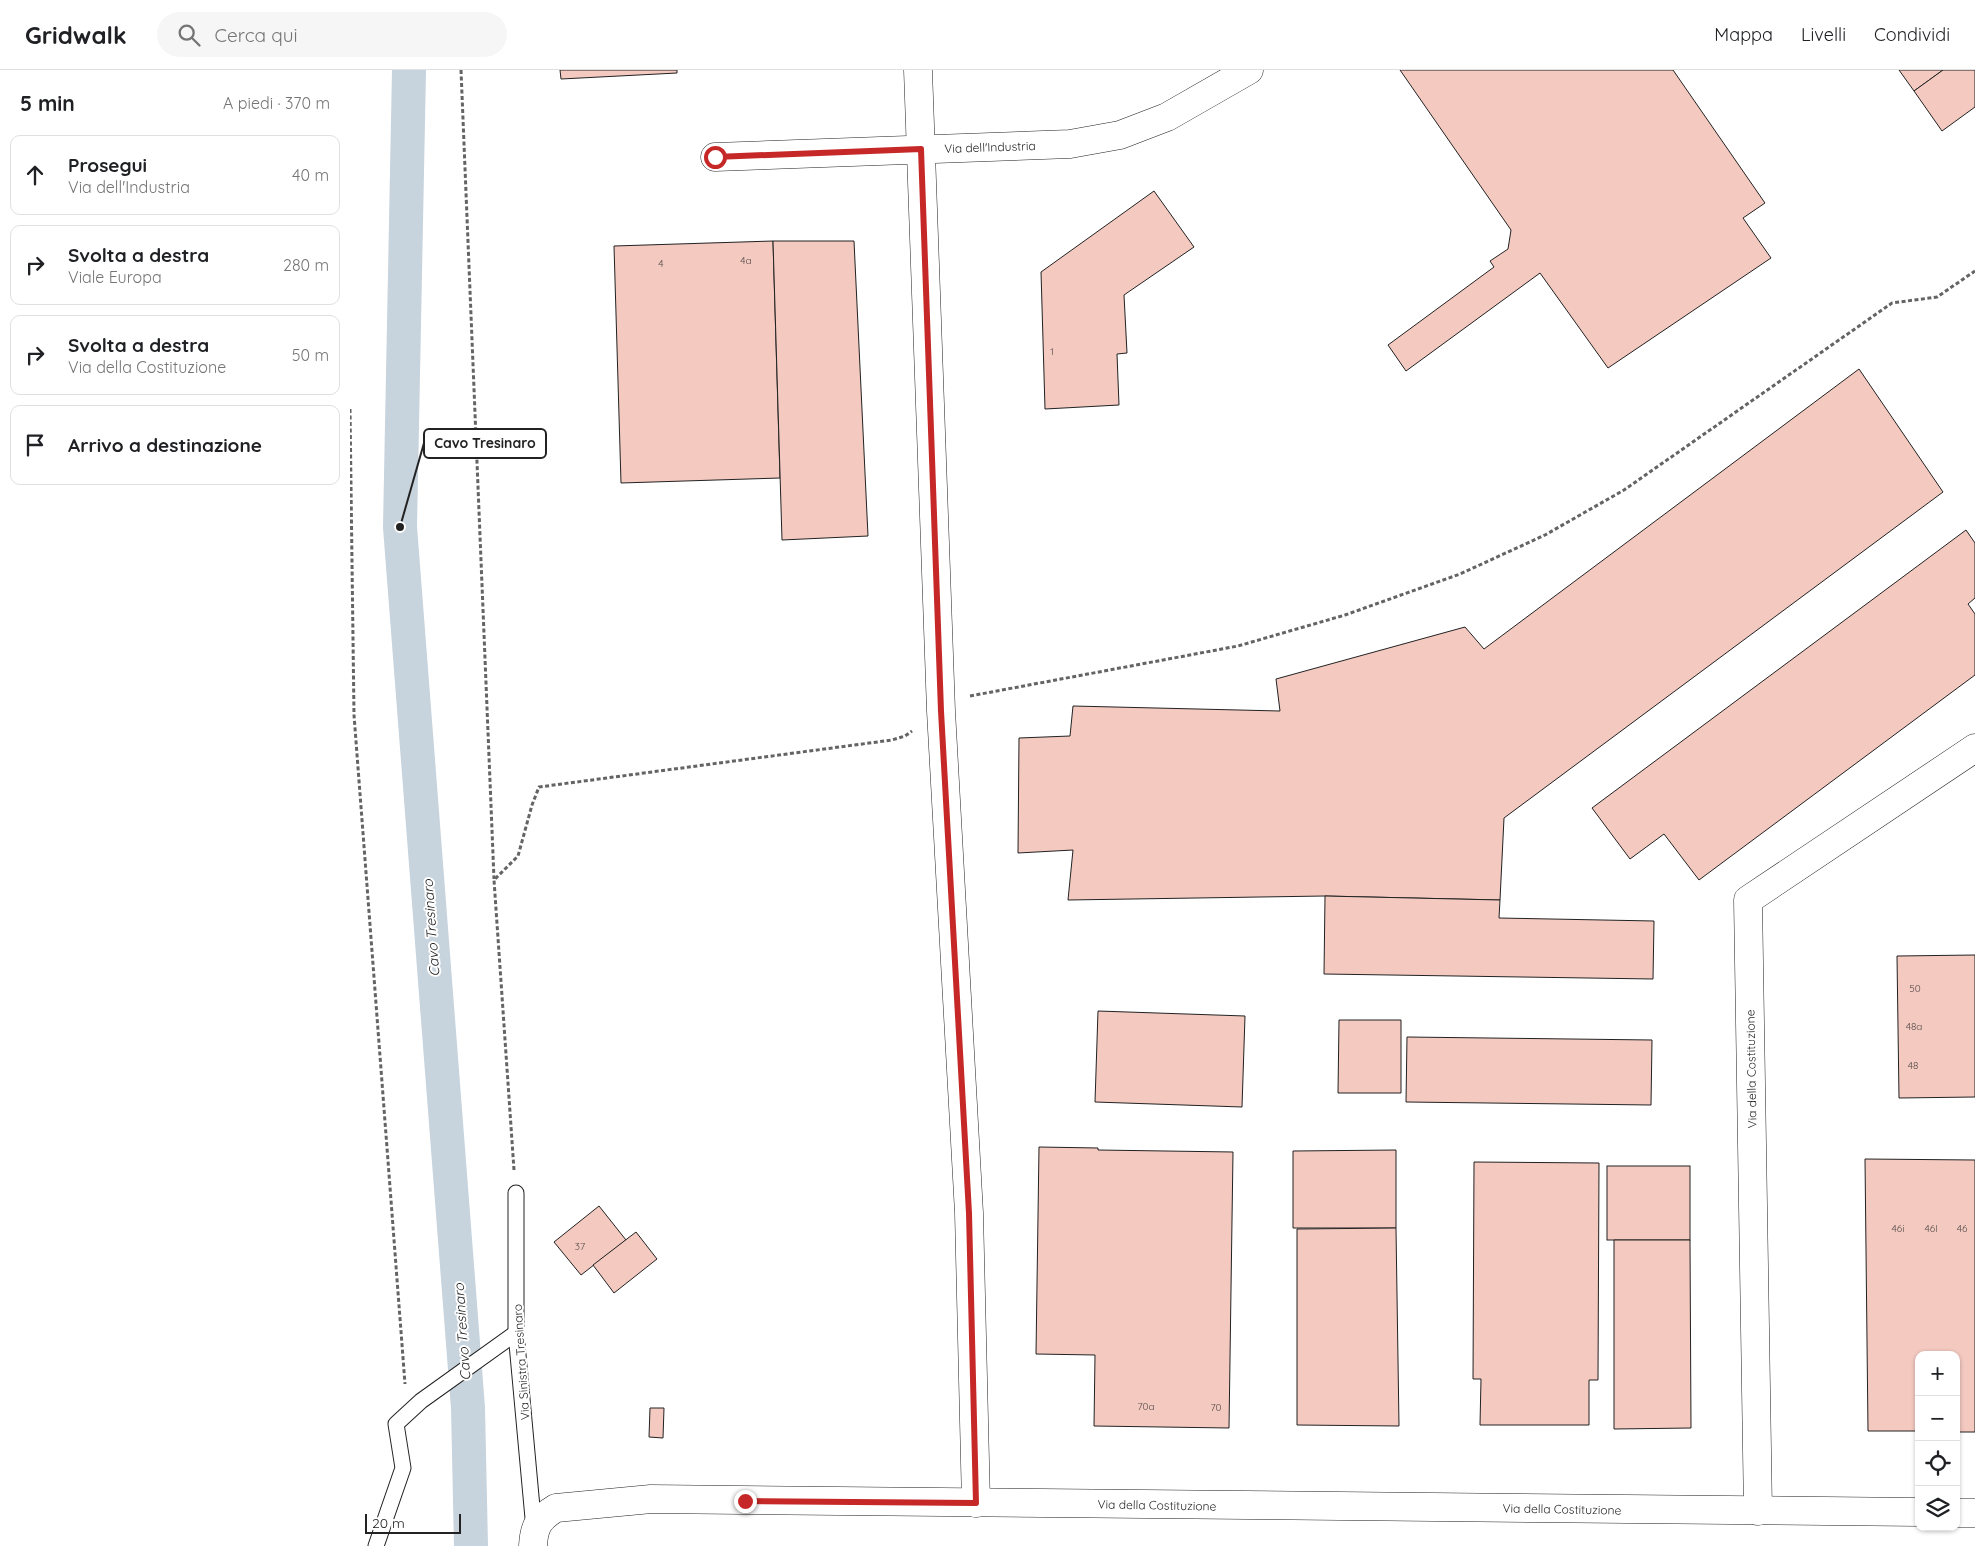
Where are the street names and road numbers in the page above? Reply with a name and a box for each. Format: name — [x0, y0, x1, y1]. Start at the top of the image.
street label: Via dell'Industria — [944, 138, 1036, 156]
street label: Via della Costituzione — [1742, 1009, 1760, 1128]
street label: Via Sinistra Tresinaro — [509, 1303, 533, 1421]
street label: Via della Costituzione — [1098, 1496, 1217, 1514]
street label: Via della Costituzione — [1503, 1500, 1622, 1518]

